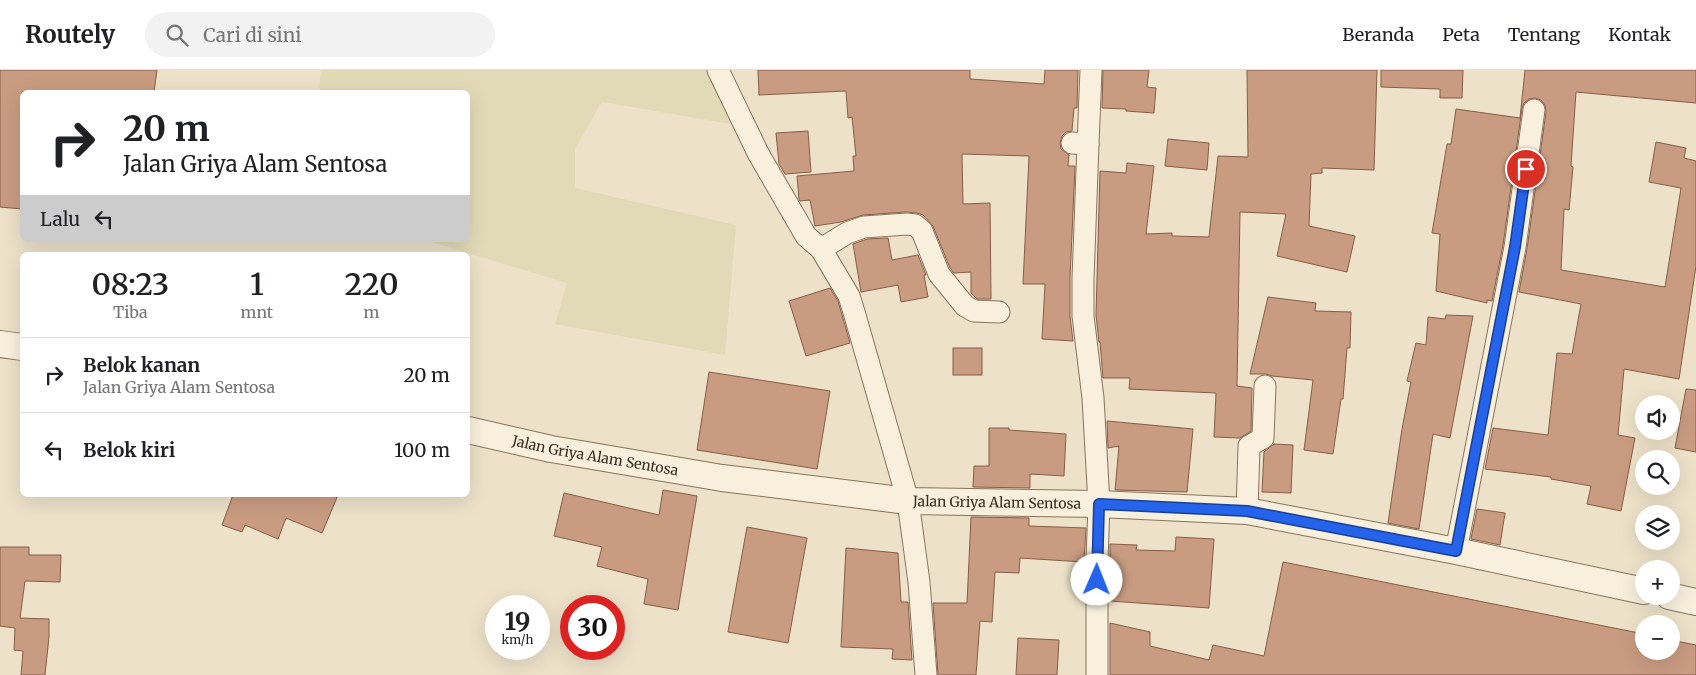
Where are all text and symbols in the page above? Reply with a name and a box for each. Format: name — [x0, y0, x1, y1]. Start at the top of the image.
search box — [145, 12, 495, 57]
text: Routely — [25, 19, 115, 50]
icon: search — [163, 21, 191, 49]
text: Cari di sini — [203, 23, 302, 47]
text: Beranda — [1342, 23, 1414, 46]
text: Peta — [1442, 23, 1480, 46]
text: Tentang — [1508, 23, 1580, 46]
text: Kontak — [1608, 23, 1671, 46]
text: 20 m — [123, 107, 210, 151]
icon: right — [40, 110, 105, 175]
pin — [1505, 148, 1547, 190]
text: Jalan Griya Alam Sentosa — [123, 150, 387, 178]
icon: arrive — [1512, 155, 1540, 183]
icon: left — [90, 205, 118, 233]
text: Lalu — [40, 207, 80, 231]
text: 08:23 — [91, 265, 169, 303]
text: 1 — [250, 265, 264, 303]
text: 220 — [344, 265, 399, 303]
text: Tiba — [113, 302, 148, 322]
text: mnt — [241, 302, 273, 322]
text: m — [364, 302, 379, 322]
text: Belok kanan — [83, 353, 200, 377]
icon: right — [40, 361, 68, 389]
text: 20 m — [403, 363, 450, 387]
text: Jalan Griya Alam Sentosa — [83, 377, 275, 397]
map controls — [1635, 395, 1680, 660]
button: sound — [1635, 395, 1680, 440]
street label: Jalan Griya Alam Sentosa — [510, 431, 680, 480]
icon: left — [40, 436, 68, 464]
text: Belok kiri — [83, 438, 175, 462]
text: 100 m — [394, 438, 450, 462]
button: search — [1635, 450, 1680, 495]
street label: Jalan Griya Alam Sentosa — [912, 492, 1082, 513]
button: layers — [1635, 505, 1680, 550]
position arrow — [1070, 553, 1122, 605]
button: + — [1635, 560, 1680, 605]
speed limit sign: 30 — [560, 595, 625, 660]
text: 19 — [505, 605, 530, 637]
button: − — [1635, 615, 1680, 660]
text: km/h — [502, 632, 533, 647]

